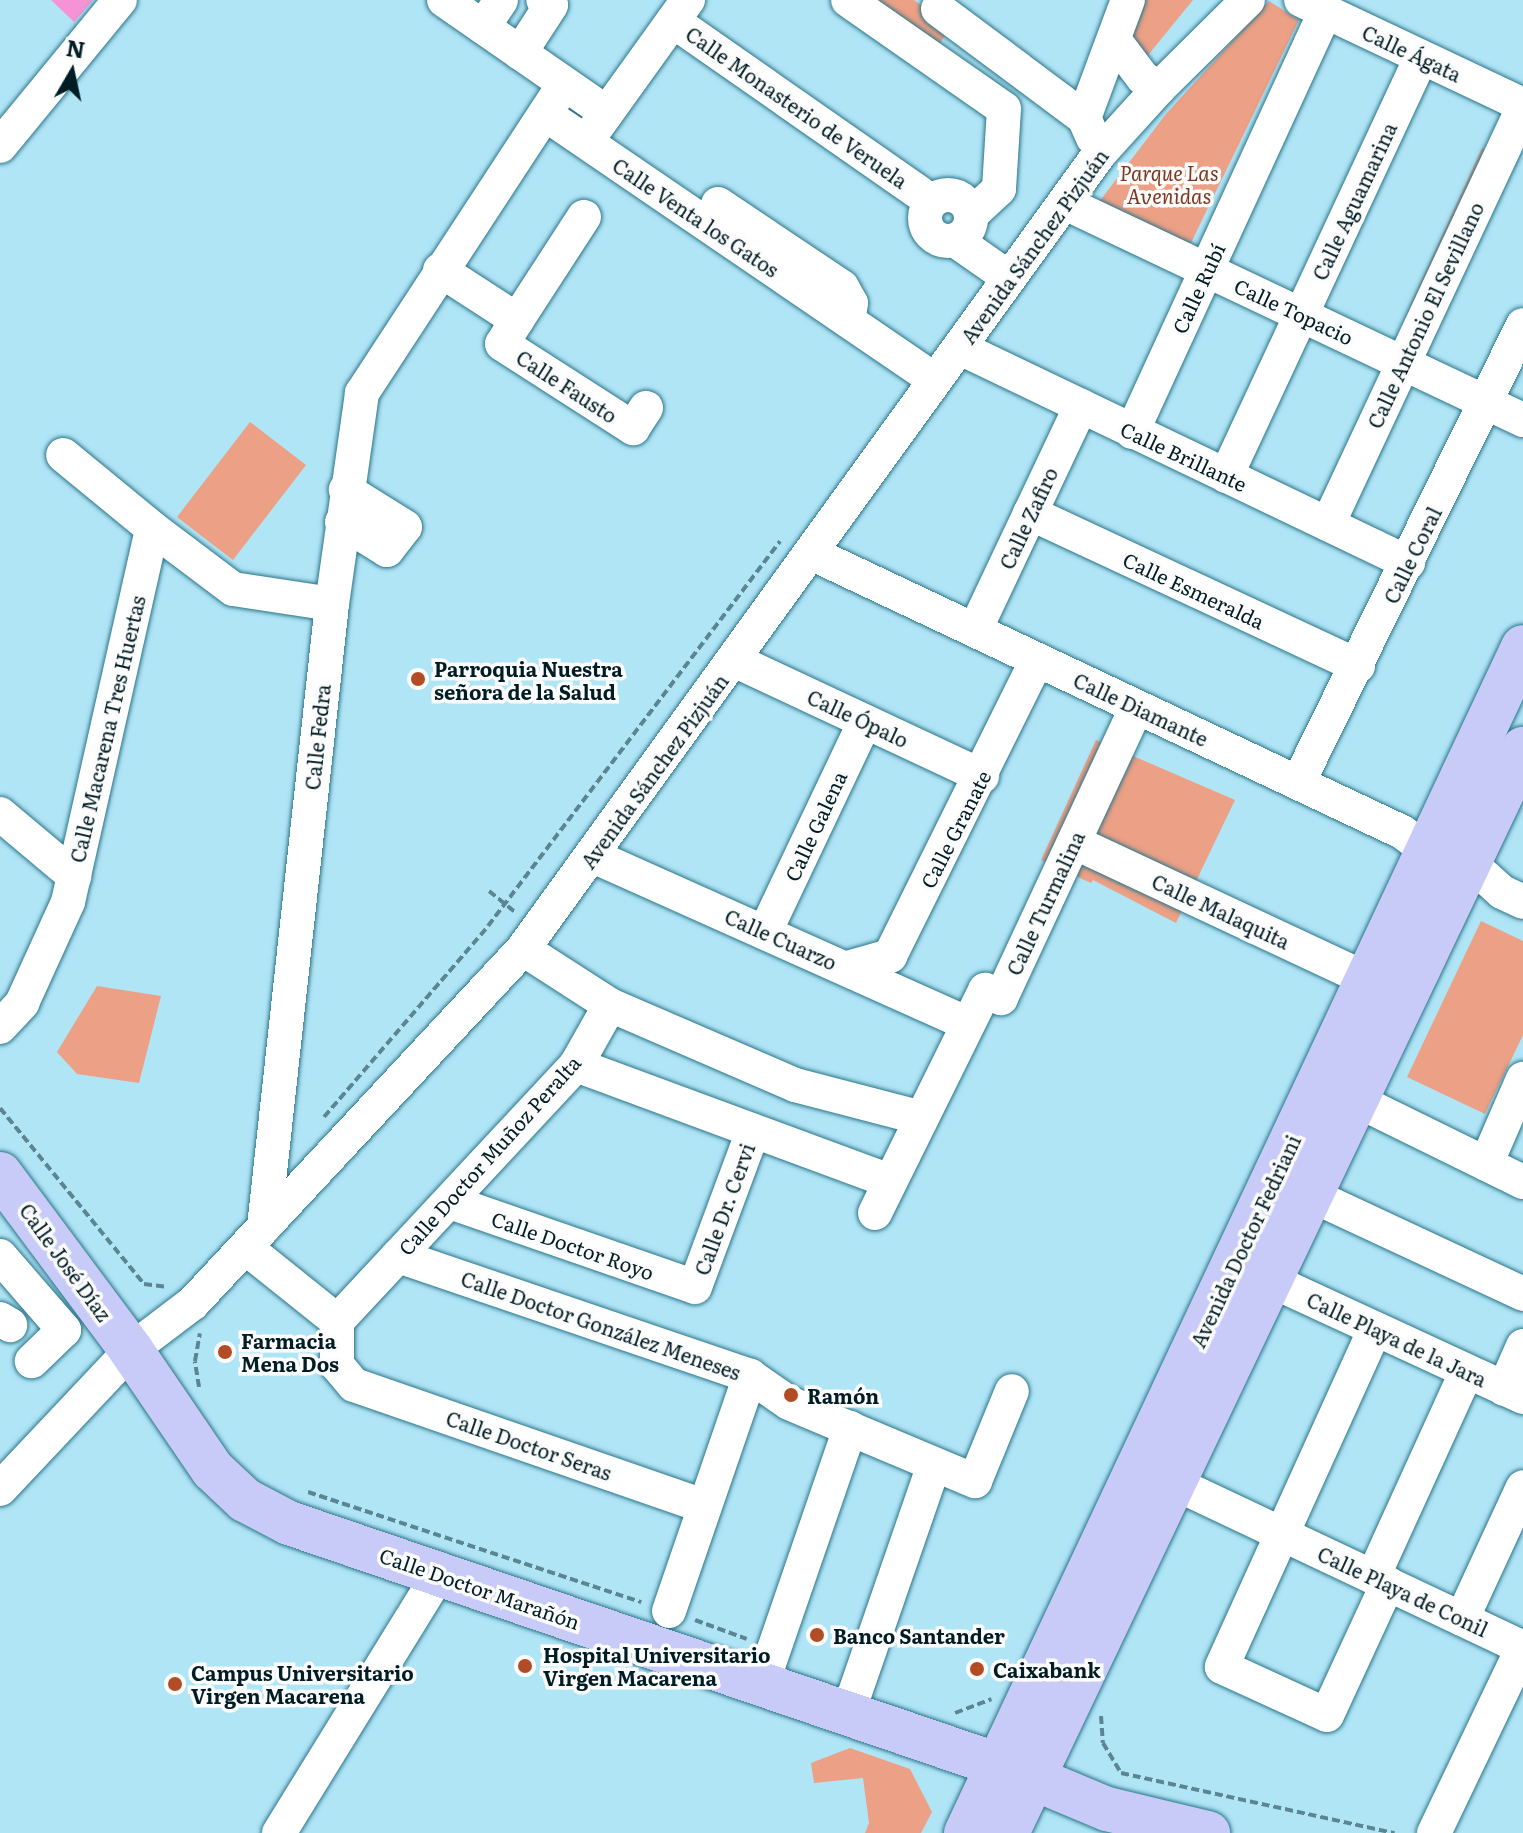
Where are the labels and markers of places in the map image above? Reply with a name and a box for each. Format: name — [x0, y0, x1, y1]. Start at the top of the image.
place label: Parroquia Nuestra señora de la Salud — [434, 656, 623, 703]
marker: Parroquia Nuestra señora de la Salud — [409, 670, 427, 688]
place label: Farmacia Mena Dos — [241, 1328, 339, 1375]
marker: Farmacia Mena Dos — [216, 1343, 234, 1361]
place label: Ramón — [807, 1383, 879, 1407]
marker: Ramón — [782, 1386, 800, 1404]
place label: Banco Santander — [833, 1623, 1005, 1647]
marker: Banco Santander — [808, 1626, 826, 1644]
place label: Hospital Universitario Virgen Macarena — [543, 1642, 771, 1689]
marker: Hospital Universitario Virgen Macarena — [514, 1655, 536, 1677]
place label: Caixabank — [993, 1657, 1101, 1681]
place label: Campus Universitario Virgen Macarena — [191, 1660, 414, 1707]
marker: Caixabank — [968, 1660, 986, 1678]
marker: Campus Universitario Virgen Macarena — [166, 1675, 184, 1693]

